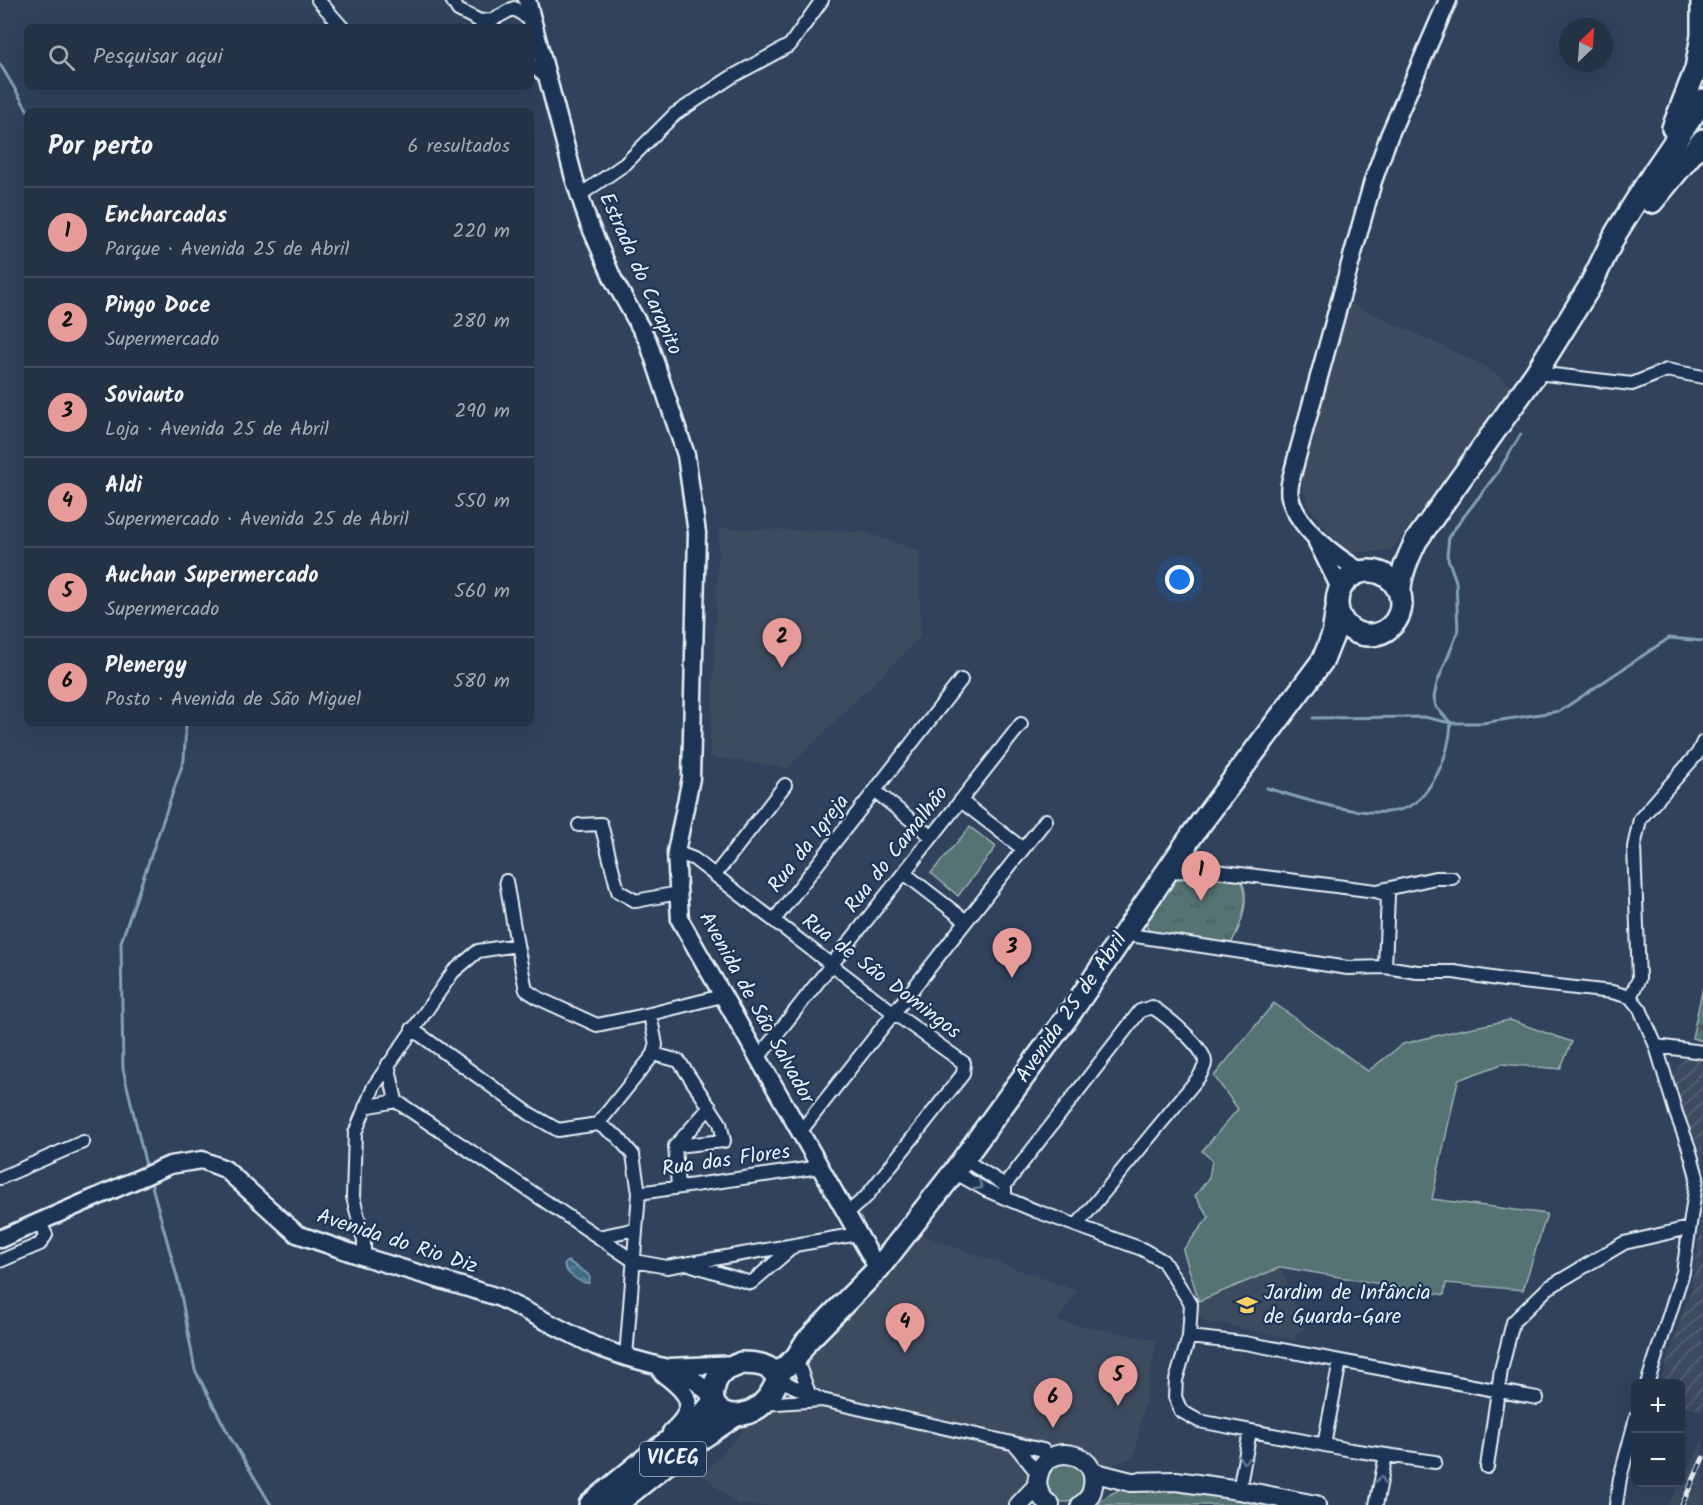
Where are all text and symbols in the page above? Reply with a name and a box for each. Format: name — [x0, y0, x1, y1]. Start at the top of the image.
north arrow — [1559, 18, 1613, 72]
search box — [24, 24, 534, 90]
text: Pesquisar aqui — [93, 40, 223, 75]
icon: search — [45, 41, 78, 74]
text: Por perto — [48, 126, 153, 168]
text: 6 resultados — [408, 131, 510, 163]
street label: Estrada do Carapito — [589, 187, 691, 361]
text: Encharcadas — [105, 199, 227, 234]
text: 1 — [64, 216, 71, 248]
text: 220 m — [453, 216, 510, 248]
text: Parque · Avenida 25 de Abril — [105, 234, 349, 266]
text: Pingo Doce — [105, 289, 210, 324]
text: 2 — [62, 306, 73, 338]
text: 280 m — [452, 306, 510, 338]
text: Supermercado — [105, 324, 219, 356]
text: Soviauto — [105, 379, 184, 414]
text: 3 — [62, 396, 73, 428]
text: 290 m — [455, 396, 510, 428]
text: Loja · Avenida 25 de Abril — [105, 414, 329, 446]
text: Aldi — [105, 469, 142, 504]
text: 4 — [62, 486, 73, 518]
text: 550 m — [455, 486, 510, 518]
text: Supermercado · Avenida 25 de Abril — [105, 504, 409, 536]
text: Auchan Supermercado — [105, 559, 319, 594]
your location — [1165, 565, 1194, 594]
text: 5 — [62, 576, 73, 608]
text: 560 m — [454, 576, 510, 608]
text: Supermercado — [105, 594, 219, 626]
pin: 2 — [762, 618, 802, 668]
text: Plenergy — [105, 649, 187, 684]
text: 6 — [62, 666, 73, 698]
text: 580 m — [453, 666, 510, 698]
text: Posto · Avenida de São Miguel — [105, 684, 361, 716]
street label: Rua do Camalhão — [837, 779, 957, 921]
street label: Rua da Igreja — [760, 788, 858, 900]
pin: 1 — [1182, 852, 1220, 901]
street label: Avenida de São Salvador — [689, 906, 823, 1111]
street label: Rua de São Domingos — [794, 906, 968, 1048]
street label: Avenida 25 de Abril — [1008, 926, 1136, 1090]
pin: 3 — [992, 928, 1032, 978]
street label: Rua das Flores — [660, 1136, 792, 1186]
one-way arrow — [973, 1179, 983, 1190]
street label: Avenida do Rio Diz — [312, 1200, 482, 1284]
place label: Jardim de Infância de Guarda-Gare — [1264, 1277, 1431, 1334]
school or university icon: Jardim de Infância de Guarda-Gare — [1235, 1293, 1259, 1317]
pin: 4 — [886, 1304, 924, 1353]
pin: 5 — [1098, 1356, 1138, 1406]
pin: 6 — [1034, 1378, 1072, 1428]
map controls — [1631, 1379, 1685, 1487]
button: + — [1631, 1379, 1685, 1433]
button: − — [1631, 1433, 1685, 1487]
road number: VICEG — [640, 1442, 706, 1476]
one-way arrow — [1238, 1455, 1251, 1465]
one-way arrow — [1374, 1475, 1387, 1485]

